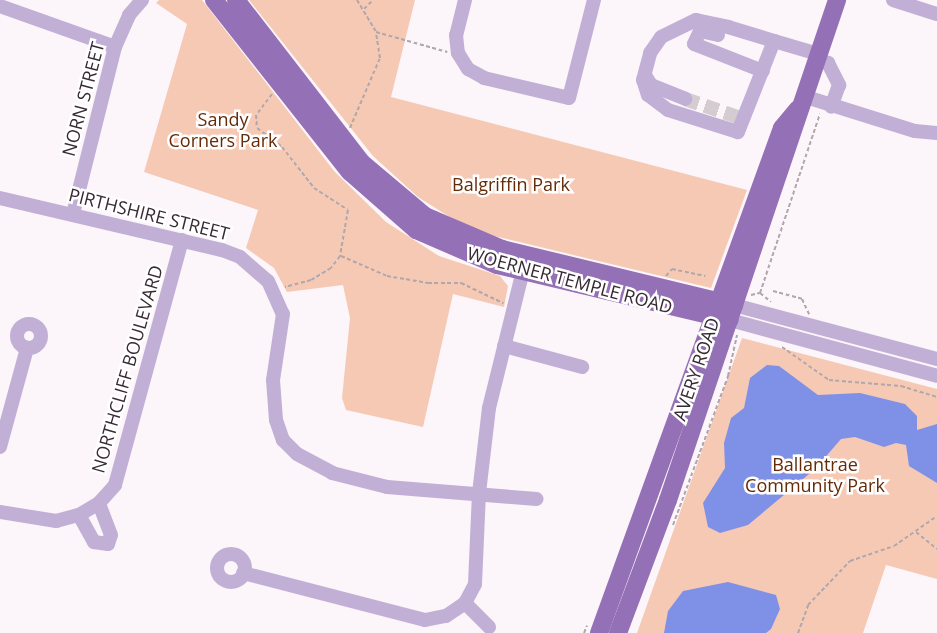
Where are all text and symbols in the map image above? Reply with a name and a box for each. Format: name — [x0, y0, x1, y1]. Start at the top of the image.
street label: NORN STREET — [57, 39, 109, 159]
park label: Sandy Corners Park — [169, 109, 277, 152]
park label: Balgriffin Park — [452, 173, 570, 195]
street label: PIRTHSHIRE STREET — [66, 184, 232, 244]
street label: WOERNER TEMPLE ROAD — [465, 242, 675, 318]
street label: NORTHCLIFF BOULEVARD — [87, 263, 167, 475]
street label: AVERY ROAD — [668, 315, 724, 423]
park label: Ballantrae Community Park — [745, 454, 885, 496]

